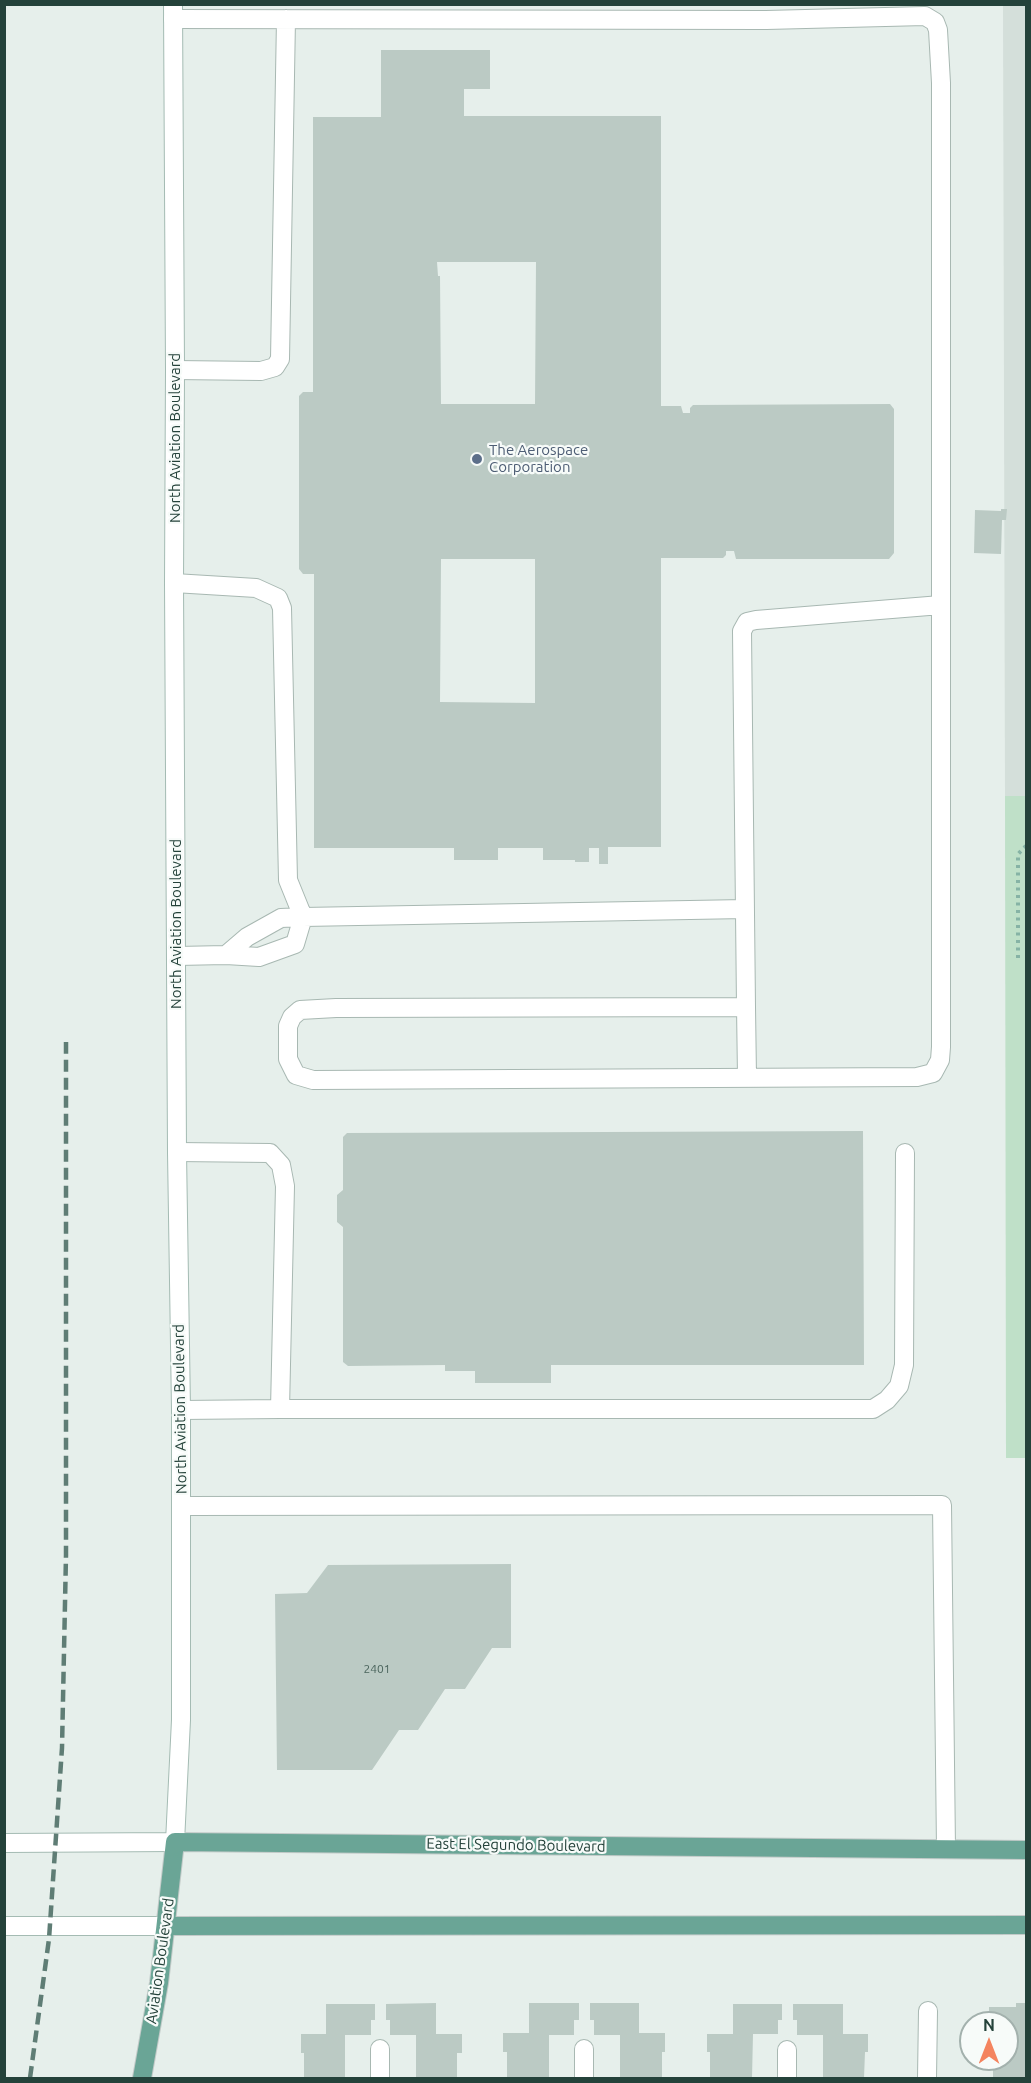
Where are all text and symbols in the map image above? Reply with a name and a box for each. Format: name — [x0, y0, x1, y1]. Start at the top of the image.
street label: North Aviation Boulevard — [166, 353, 184, 523]
place label: The Aerospace Corporation — [489, 441, 588, 476]
marker: The Aerospace Corporation — [470, 452, 484, 466]
street label: North Aviation Boulevard — [167, 839, 185, 1009]
street label: North Aviation Boulevard — [170, 1324, 190, 1494]
house number: 2401 — [363, 1662, 391, 1676]
street label: East El Segundo Boulevard — [426, 1834, 606, 1856]
street label: Aviation Boulevard — [142, 1897, 178, 2025]
north arrow — [959, 2011, 1019, 2071]
text: N — [983, 2016, 995, 2034]

